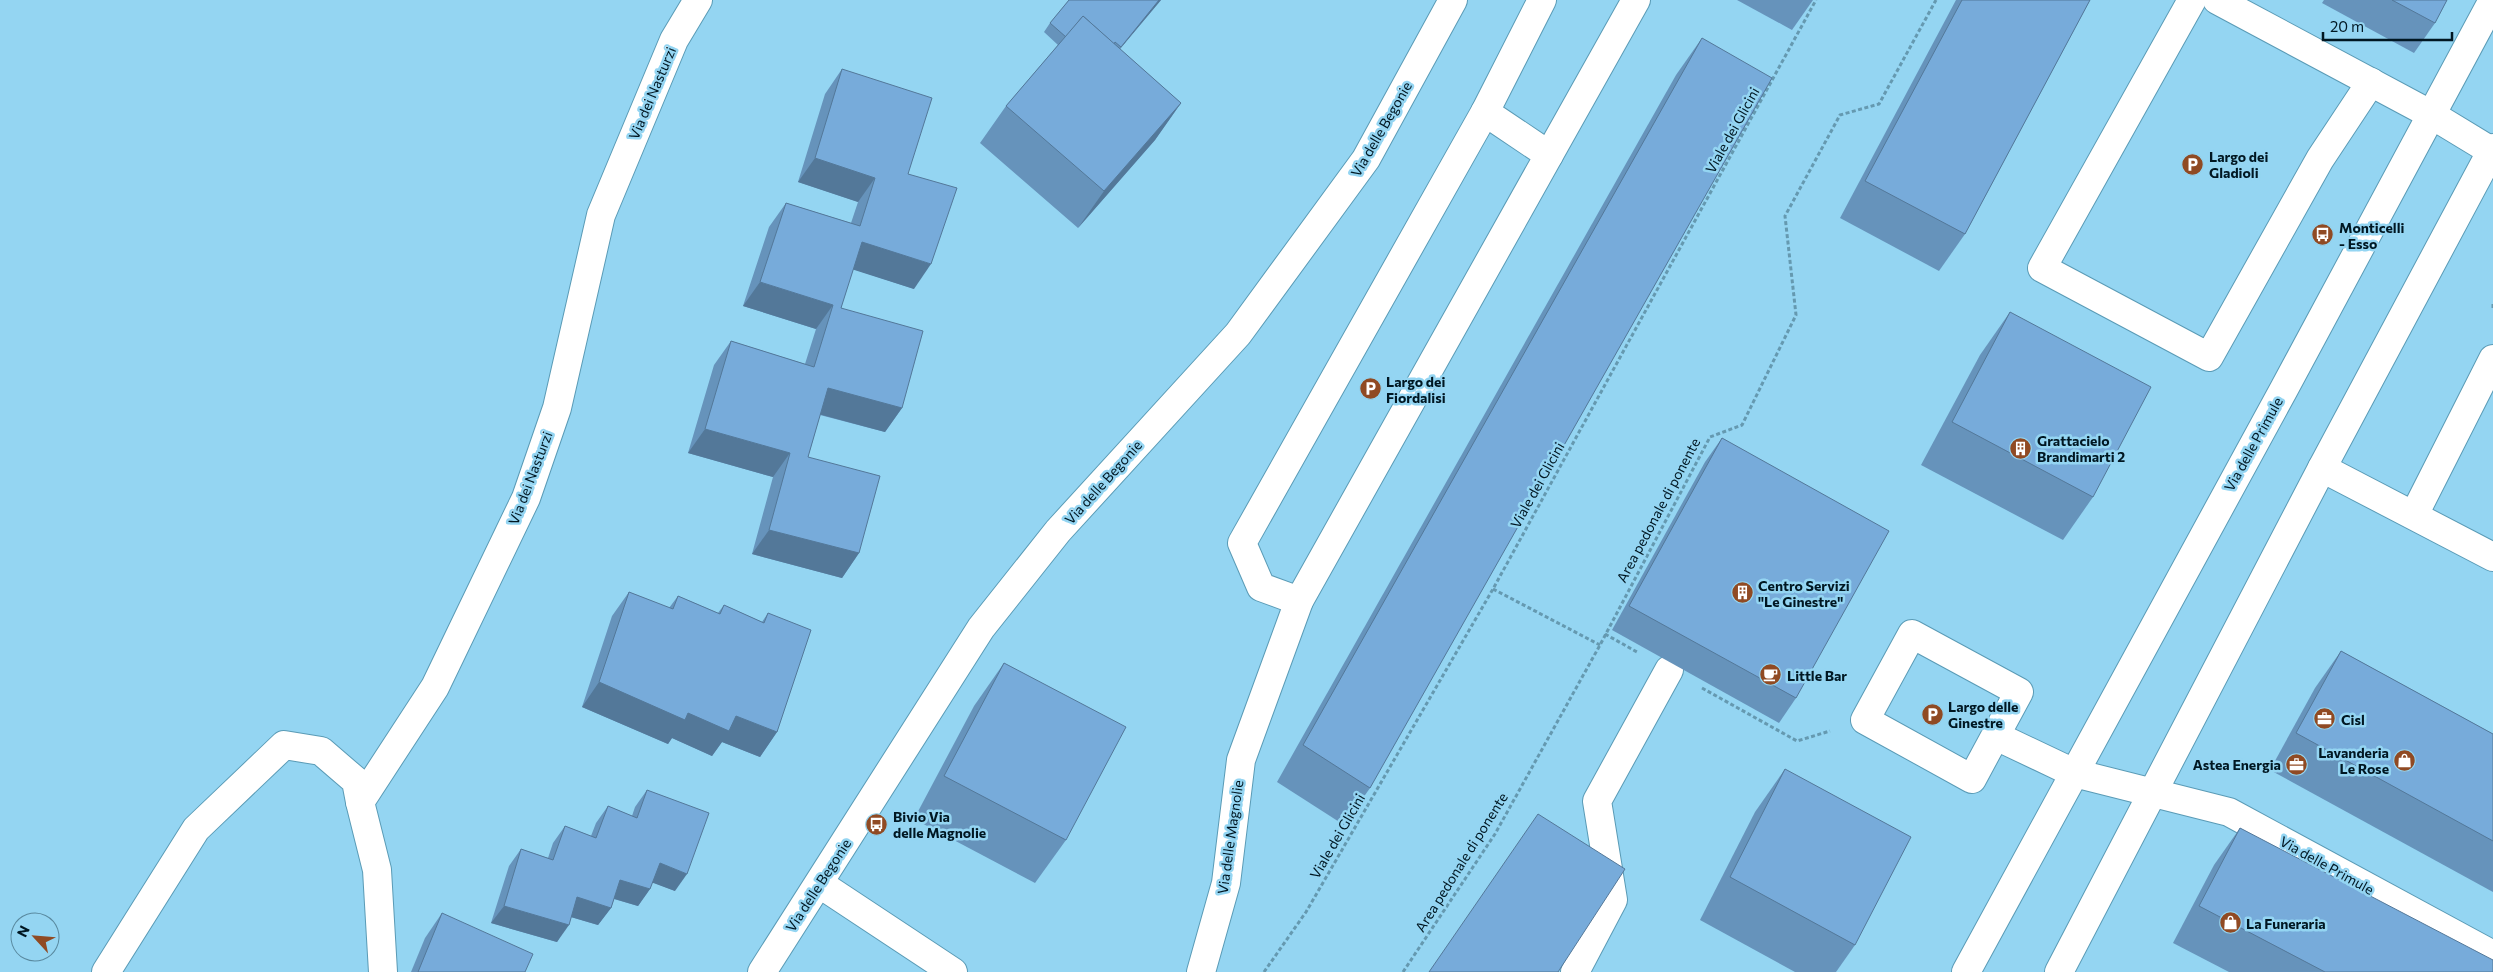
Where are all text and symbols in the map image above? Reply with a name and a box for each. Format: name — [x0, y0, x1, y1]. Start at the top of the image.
scale bar — [2323, 10, 2452, 42]
text: 20 m — [2330, 17, 2364, 35]
street label: Via dei Nasturzi — [625, 44, 679, 142]
street label: Via delle Begonie — [1347, 78, 1415, 180]
street label: Viale dei Glicini — [1701, 84, 1763, 176]
place label: Largo dei Gladioli — [2209, 148, 2268, 181]
parking icon: Largo dei Gladioli — [2181, 152, 2205, 176]
place label: Monticelli - Esso — [2339, 219, 2404, 252]
bus stop icon: Monticelli - Esso — [2311, 223, 2335, 247]
place label: Largo dei Fiordalisi — [1386, 373, 1446, 406]
parking icon: Largo dei Fiordalisi — [1358, 377, 1382, 401]
street label: Via delle Primule — [2220, 394, 2286, 494]
street label: Via dei Nasturzi — [504, 429, 556, 527]
place label: Grattacielo Brandimarti 2 — [2037, 432, 2125, 465]
street label: Area pedonale di ponente — [1613, 435, 1703, 585]
building icon: Grattacielo Brandimarti 2 — [2009, 436, 2033, 460]
street label: Via delle Begonie — [1061, 437, 1145, 527]
street label: Viale dei Glicini — [1506, 439, 1568, 531]
place label: Centro Servizi "Le Ginestre" — [1758, 577, 1850, 610]
building icon: Centro Servizi "Le Ginestre" — [1730, 581, 1754, 605]
cafe icon: Little Bar — [1759, 663, 1783, 687]
place label: Little Bar — [1787, 667, 1847, 684]
place label: Largo delle Ginestre — [1948, 698, 2018, 731]
parking icon: Largo delle Ginestre — [1920, 702, 1944, 726]
office icon: Cisl — [2313, 707, 2337, 731]
place label: Cisl — [2341, 711, 2365, 728]
place label: Lavanderia Le Rose — [2318, 744, 2389, 777]
shop icon: Lavanderia Le Rose — [2393, 748, 2417, 772]
office icon: Astea Energia — [2285, 752, 2309, 776]
place label: Astea Energia — [2193, 756, 2281, 773]
street label: Via delle Magnolie — [1214, 779, 1246, 895]
street label: Area pedonale di ponente — [1411, 789, 1511, 935]
street label: Viale dei Glicini — [1306, 790, 1368, 882]
place label: Bivio Via delle Magnolie — [893, 808, 986, 841]
bus stop icon: Bivio Via delle Magnolie — [865, 812, 889, 836]
street label: Via delle Primule — [2277, 832, 2377, 898]
street label: Via delle Begonie — [782, 835, 854, 935]
shop icon: La Funeraria — [2218, 911, 2242, 935]
north arrow — [10, 912, 60, 962]
place label: La Funeraria — [2246, 915, 2326, 932]
text: N — [13, 923, 33, 940]

